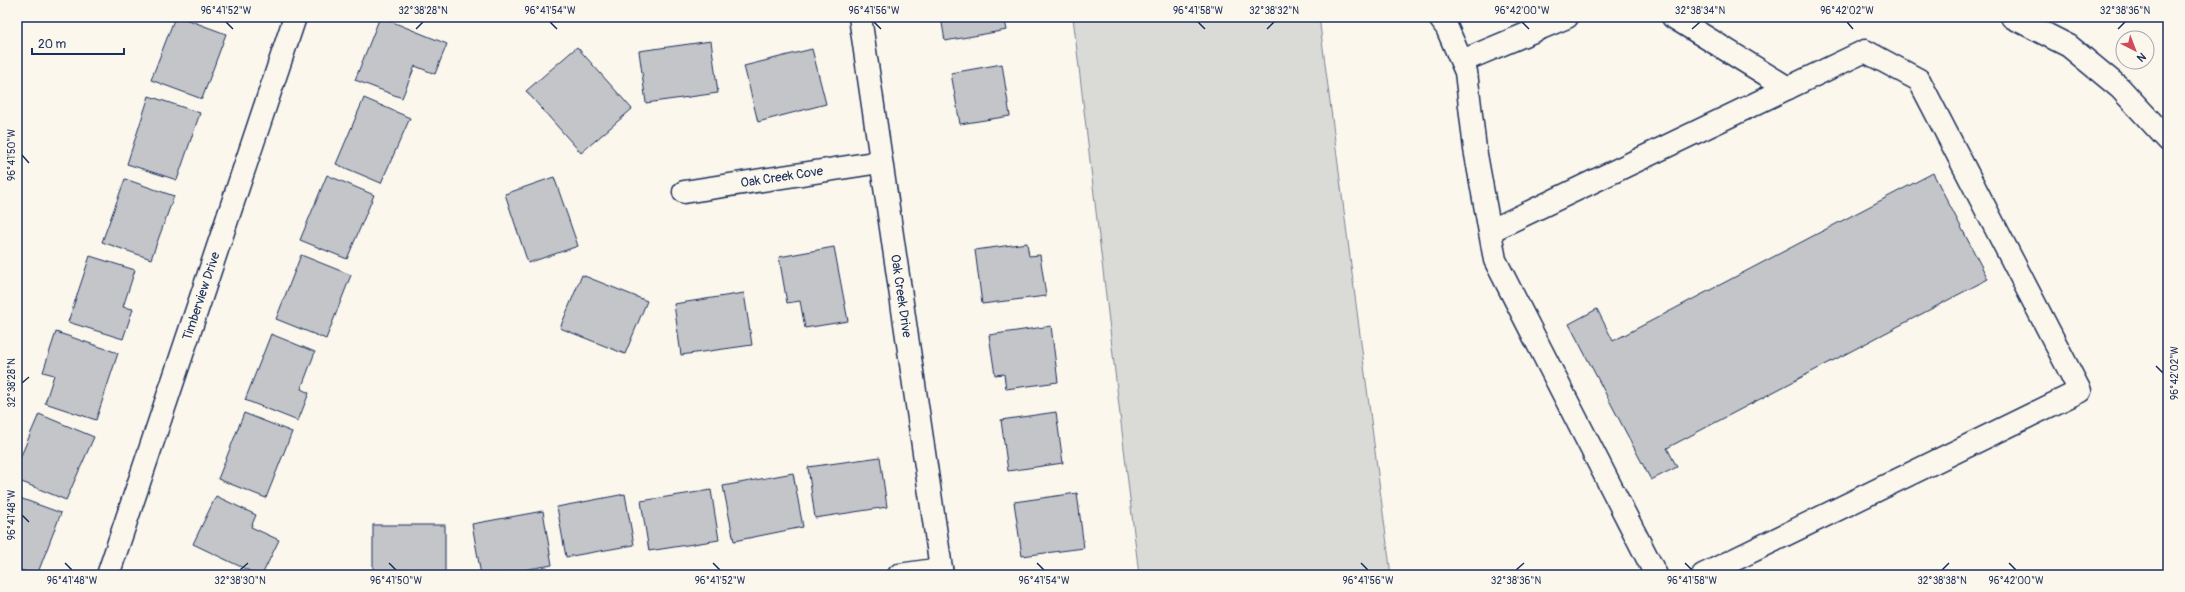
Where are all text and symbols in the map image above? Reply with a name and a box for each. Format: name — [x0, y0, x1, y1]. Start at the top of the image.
text: 96°41'52"W — [201, 5, 252, 17]
text: 32°38'28"N — [398, 5, 448, 17]
text: 96°41'54"W — [525, 5, 576, 17]
text: 96°41'56"W — [849, 5, 900, 17]
text: 96°41'58"W — [1173, 5, 1224, 17]
text: 32°38'32"N — [1249, 5, 1299, 17]
text: 96°42'00"W — [1495, 5, 1550, 17]
text: 32°38'34"N — [1675, 5, 1725, 17]
text: 96°42'02"W — [1820, 5, 1874, 17]
text: 32°38'36"N — [2100, 5, 2150, 17]
scale bar — [32, 30, 124, 56]
north arrow — [2115, 30, 2155, 70]
text: 20 m — [38, 37, 67, 52]
text: N — [2134, 50, 2148, 65]
text: 96°41'50"W — [6, 129, 18, 181]
street label: Oak Creek Cove — [739, 163, 825, 191]
street label: Timberview Drive — [179, 249, 224, 343]
street label: Oak Creek Drive — [887, 253, 915, 339]
text: 96°42'02"W — [2169, 346, 2181, 400]
text: 32°38'28"N — [6, 358, 18, 408]
text: 96°41'48"W — [6, 489, 18, 540]
text: 96°41'48"W — [47, 575, 98, 587]
text: 32°38'30"N — [214, 575, 266, 587]
text: 96°41'50"W — [370, 575, 422, 587]
text: 96°41'52"W — [695, 575, 746, 587]
text: 96°41'54"W — [1019, 575, 1070, 587]
text: 96°41'56"W — [1343, 575, 1394, 587]
text: 32°38'36"N — [1491, 575, 1541, 587]
text: 96°41'58"W — [1667, 575, 1718, 587]
text: 32°38'38"N — [1917, 575, 1967, 587]
text: 96°42'00"W — [1989, 575, 2044, 587]

